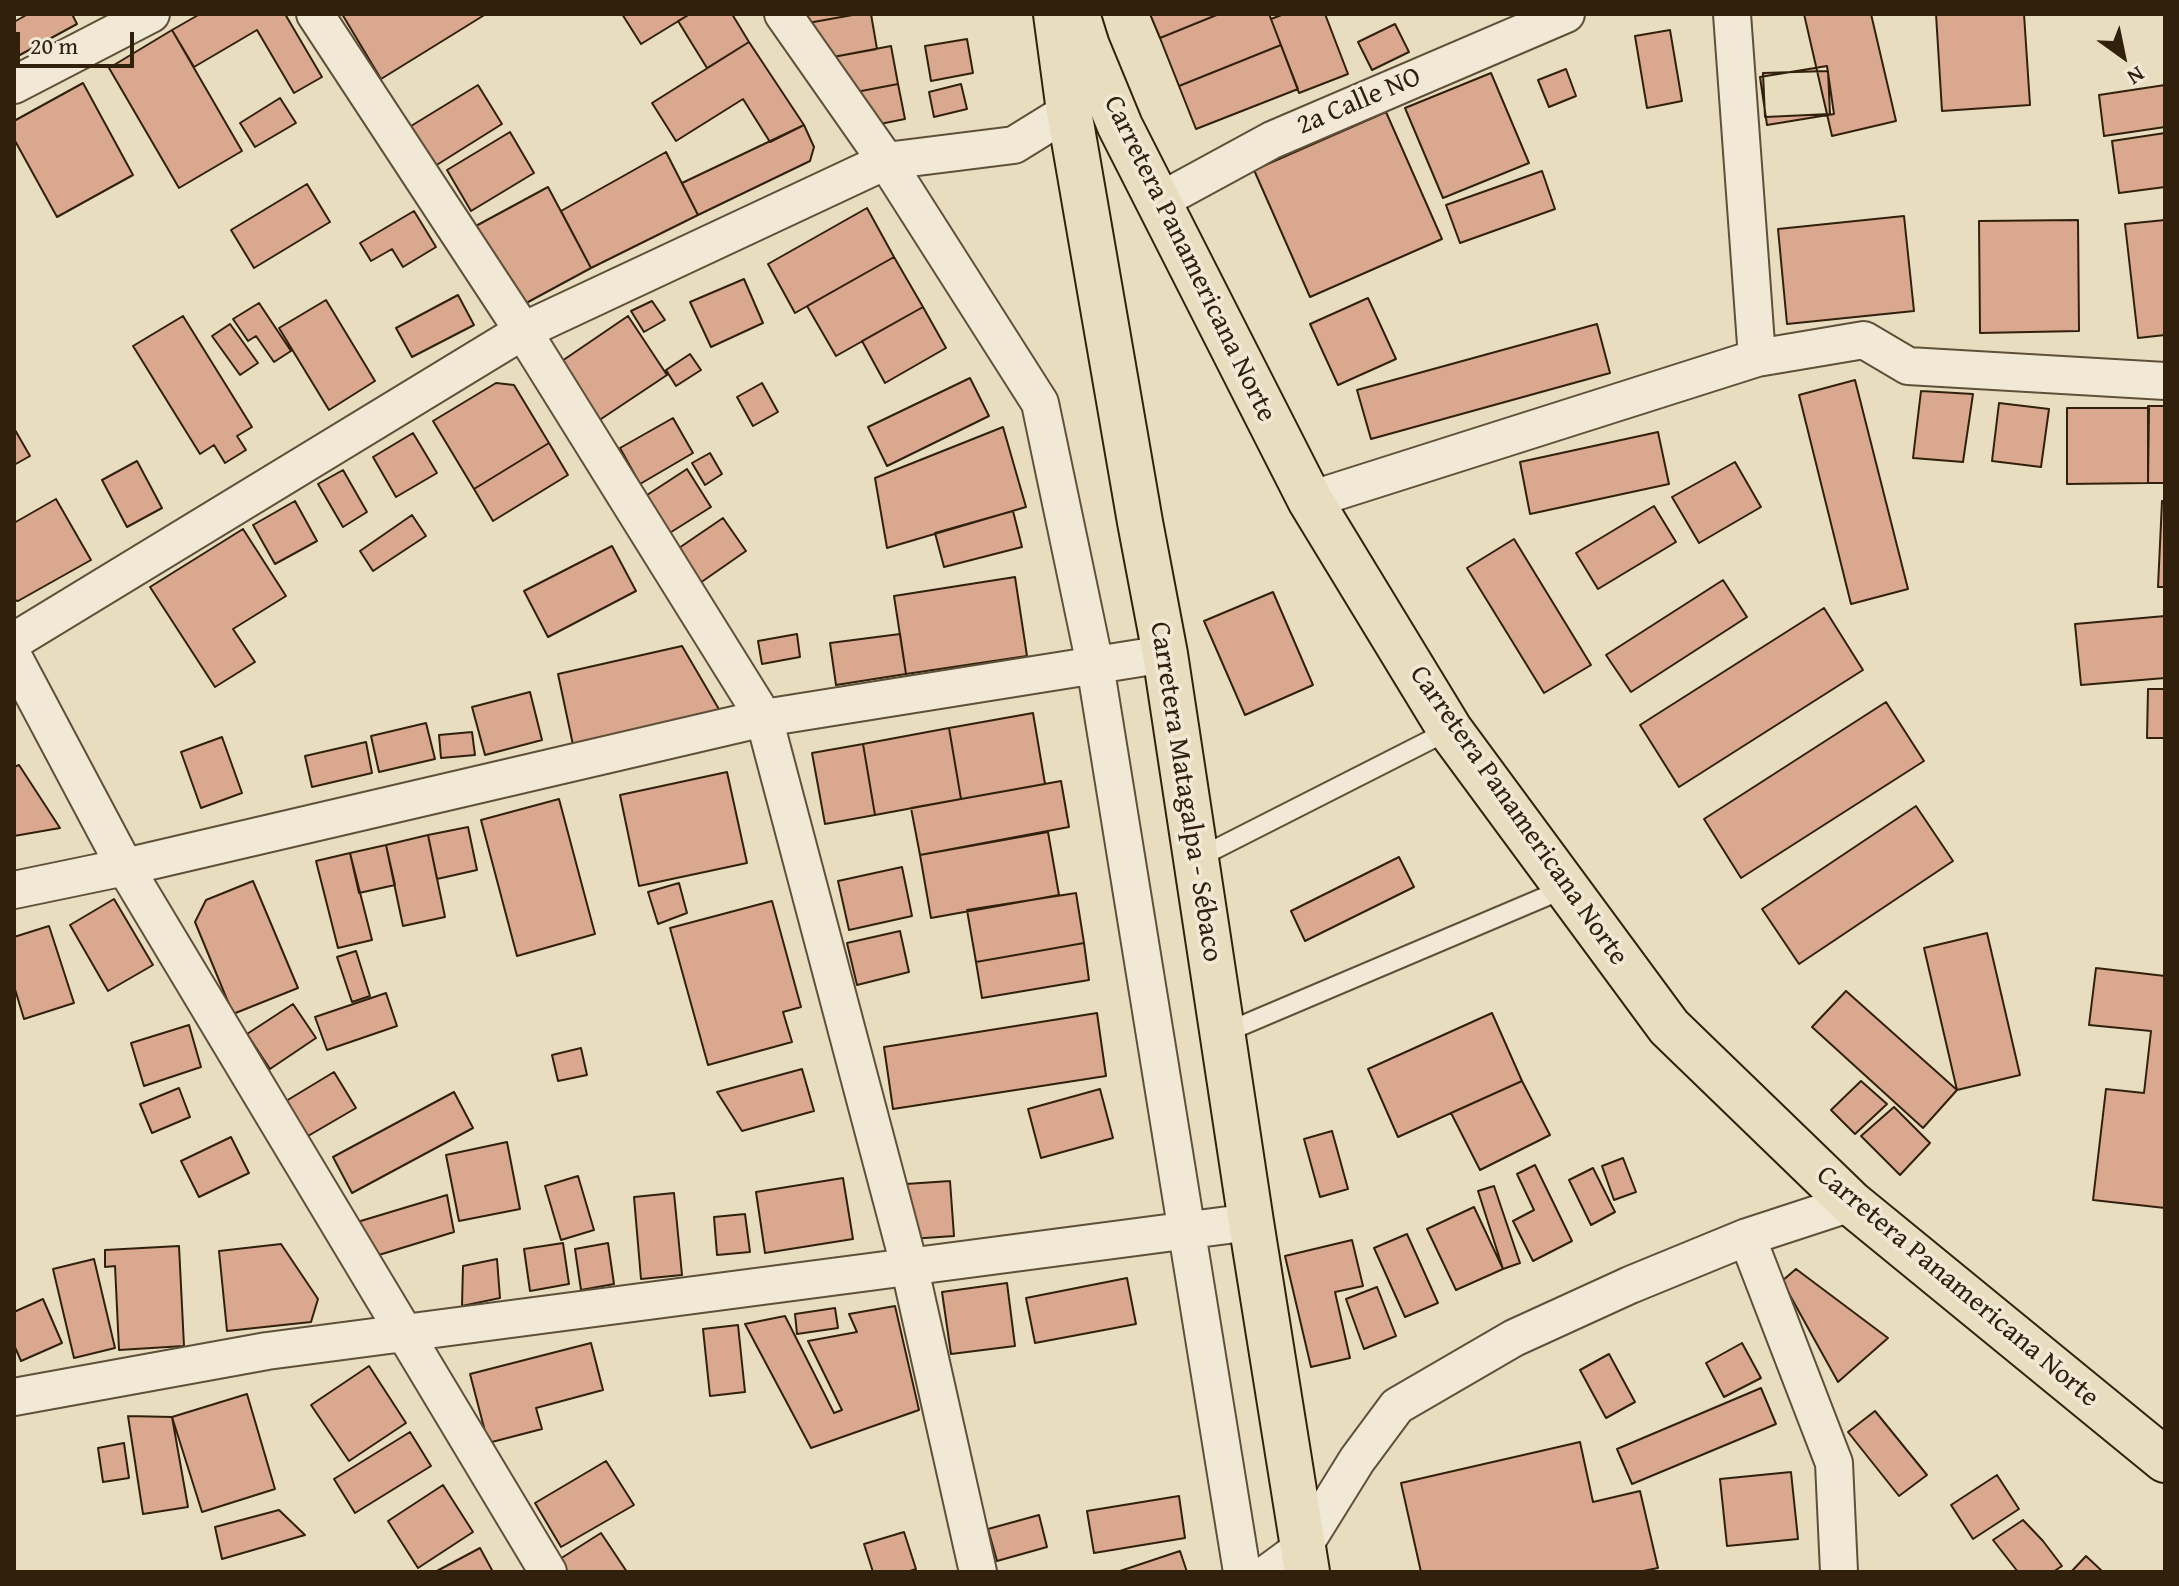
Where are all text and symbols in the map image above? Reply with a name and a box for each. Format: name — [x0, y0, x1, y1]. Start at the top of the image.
scale bar — [20, 16, 138, 66]
north arrow — [2083, 16, 2163, 96]
text: 20 m — [30, 28, 78, 63]
text: N — [2121, 59, 2151, 94]
street label: 2a Calle NO — [1292, 61, 1426, 143]
street label: Carretera Panamericana Norte — [1095, 91, 1283, 427]
street label: Carretera Matagalpa - Sébaco — [1142, 620, 1228, 964]
street label: Carretera Panamericana Norte — [1401, 660, 1635, 972]
street label: Carretera Panamericana Norte — [1809, 1159, 2105, 1415]

